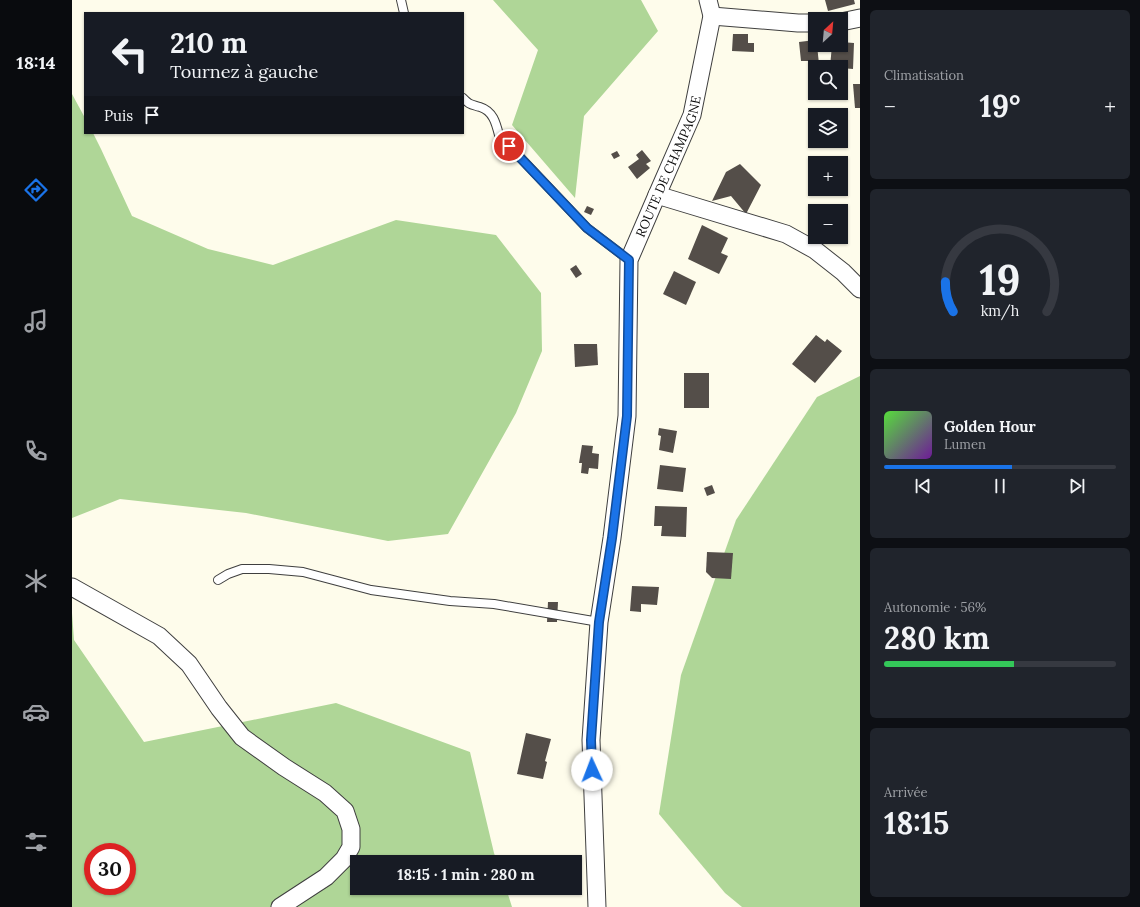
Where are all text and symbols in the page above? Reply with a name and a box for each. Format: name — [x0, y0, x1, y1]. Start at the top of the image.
north arrow — [808, 12, 848, 52]
map controls — [808, 12, 848, 244]
text: 210 m — [170, 25, 247, 61]
icon: left — [104, 28, 156, 80]
text: 18:14 — [16, 51, 56, 74]
text: Tournez à gauche — [170, 60, 318, 83]
button: search — [808, 60, 848, 100]
text: Climatisation — [884, 67, 964, 84]
text: 19° — [980, 87, 1020, 125]
text: − — [884, 92, 896, 120]
text: + — [1104, 92, 1116, 120]
street label: ROUTE DE CHAMPAGNE — [632, 94, 705, 240]
icon: arrive — [141, 104, 163, 126]
text: Puis — [104, 106, 133, 125]
button: layers — [808, 108, 848, 148]
pin — [492, 129, 526, 163]
icon: arrive — [498, 135, 520, 157]
button: + — [808, 156, 848, 196]
icon: directions — [22, 176, 50, 204]
button: − — [808, 204, 848, 244]
text: 19 — [980, 253, 1020, 306]
text: km/h — [981, 302, 1020, 321]
icon: music — [22, 307, 50, 335]
text: Golden Hour — [944, 417, 1036, 436]
text: Lumen — [944, 436, 986, 453]
icon: phone — [22, 437, 50, 465]
icon: previous — [912, 475, 934, 497]
icon: pause — [989, 475, 1011, 497]
icon: next — [1066, 475, 1088, 497]
icon: climate — [22, 567, 50, 595]
text: Autonomie · 56% — [884, 599, 986, 616]
text: 280 km — [884, 619, 990, 657]
icon: car — [22, 698, 50, 726]
position arrow — [571, 749, 613, 791]
text: Arrivée — [884, 784, 928, 801]
text: 18:15 — [884, 804, 949, 842]
icon: filters — [22, 828, 50, 856]
speed limit sign: 30 — [84, 843, 136, 895]
text: 18:15 · 1 min · 280 m — [397, 865, 535, 884]

